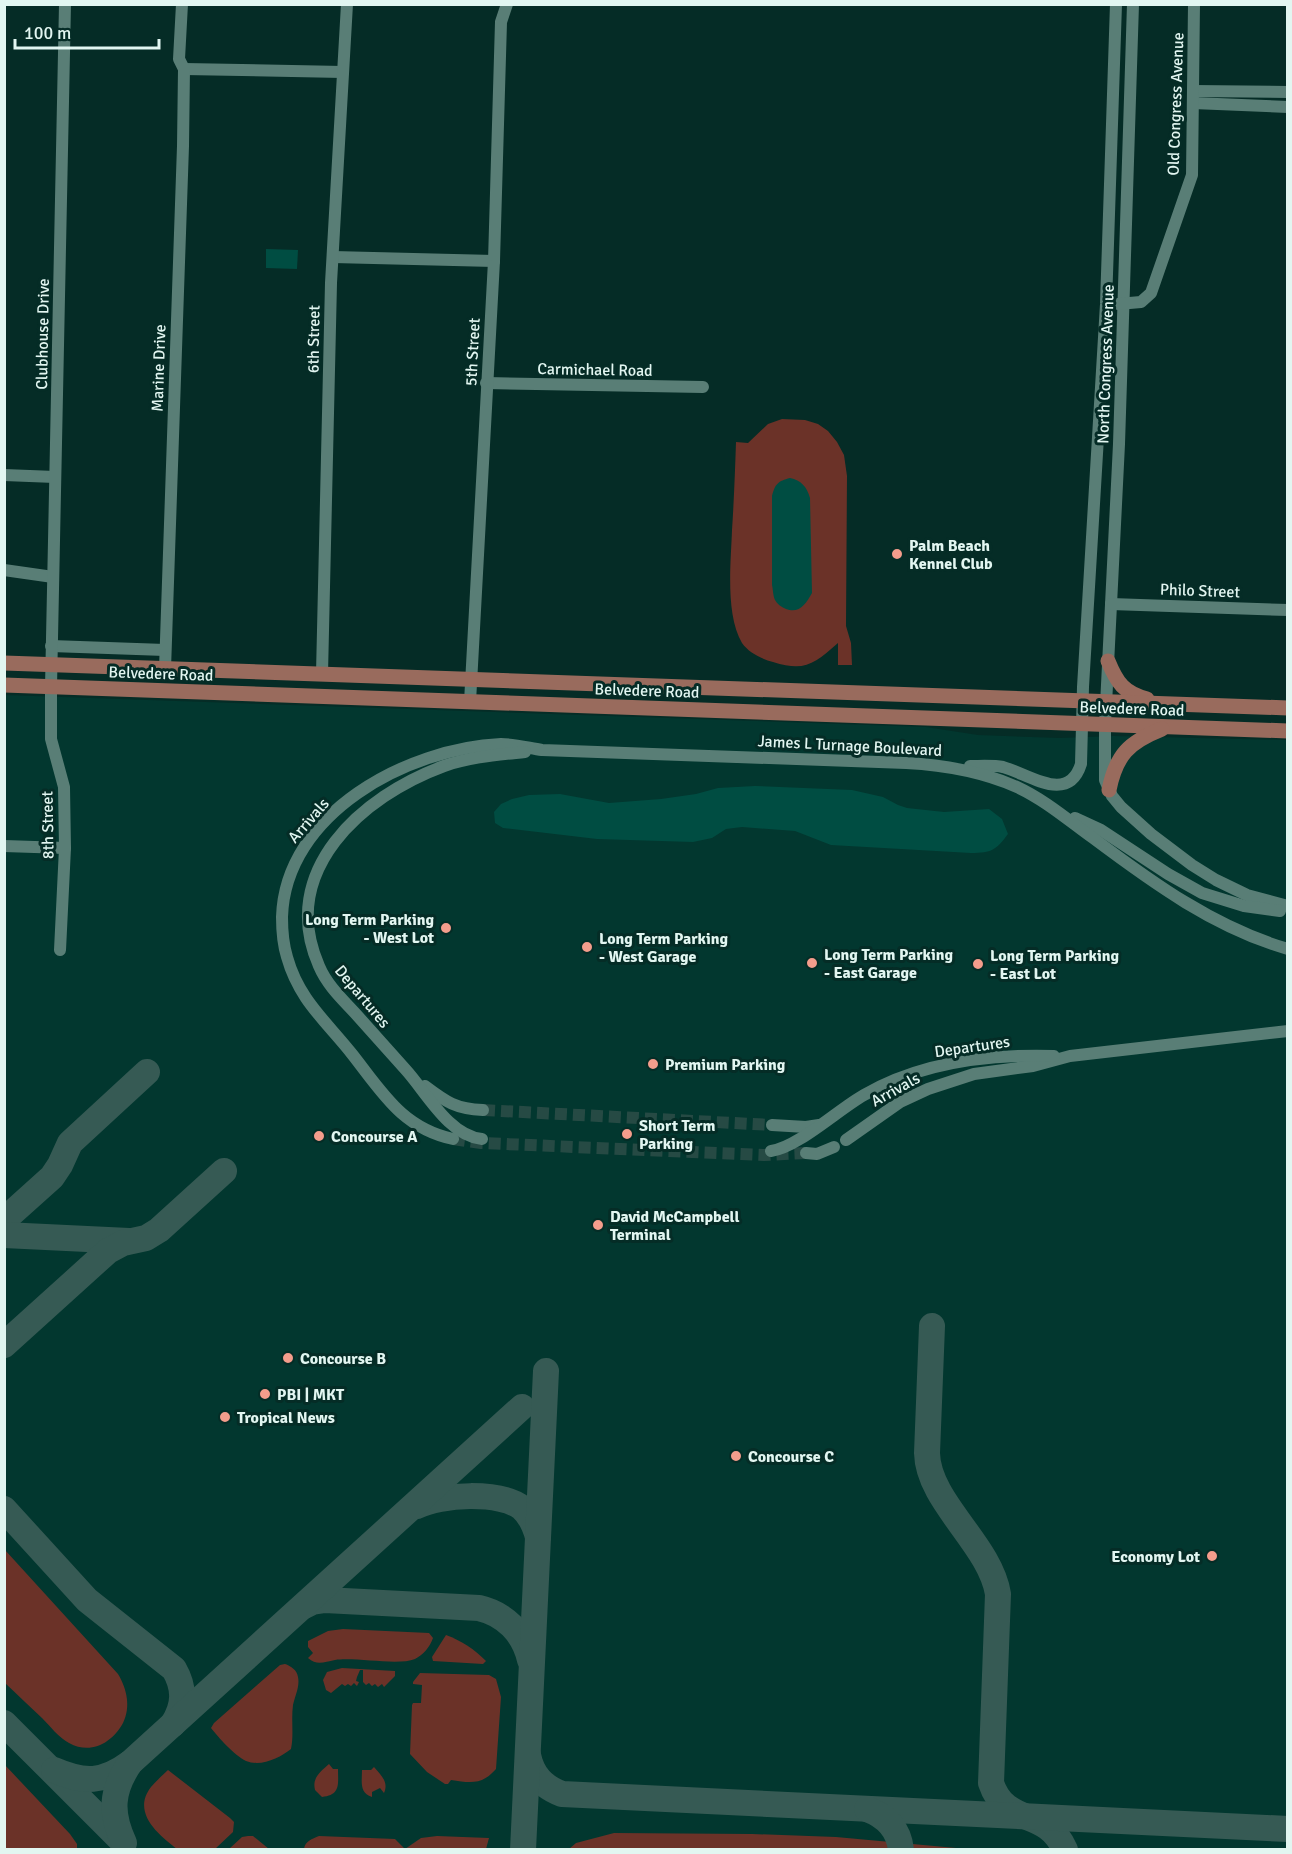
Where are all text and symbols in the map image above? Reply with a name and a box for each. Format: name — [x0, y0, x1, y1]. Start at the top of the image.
scale bar — [15, 12, 159, 50]
text: 100 m — [24, 22, 71, 44]
street label: Old Congress Avenue — [1164, 32, 1188, 176]
street label: Clubhouse Drive — [32, 278, 54, 390]
street label: North Congress Avenue — [1093, 284, 1119, 444]
street label: 6th Street — [303, 304, 325, 373]
street label: 5th Street — [461, 317, 485, 387]
street label: Marine Drive — [147, 324, 171, 412]
street label: Carmichael Road — [537, 359, 653, 381]
place label: Palm Beach Kennel Club — [909, 536, 993, 574]
marker: Palm Beach Kennel Club — [890, 547, 904, 561]
street label: Philo Street — [1160, 580, 1241, 602]
street label: Belvedere Road — [108, 662, 214, 686]
street label: Belvedere Road — [594, 679, 700, 703]
street label: Belvedere Road — [1079, 697, 1185, 721]
street label: James L Turnage Boulevard — [757, 731, 943, 761]
street label: 8th Street — [37, 790, 59, 859]
street label: Arrivals — [284, 794, 334, 847]
place label: Long Term Parking - West Lot — [305, 910, 434, 948]
marker: Long Term Parking - West Lot — [439, 921, 453, 935]
place label: Long Term Parking - West Garage — [599, 929, 728, 967]
marker: Long Term Parking - West Garage — [580, 940, 594, 954]
place label: Long Term Parking - East Garage — [824, 945, 953, 983]
place label: Long Term Parking - East Lot — [990, 946, 1119, 984]
marker: Long Term Parking - East Garage — [805, 956, 819, 970]
marker: Long Term Parking - East Lot — [971, 957, 985, 971]
street label: Departures — [330, 961, 394, 1032]
street label: Departures — [933, 1032, 1011, 1062]
place label: Premium Parking — [665, 1055, 786, 1075]
marker: Premium Parking — [646, 1057, 660, 1071]
street label: Arrivals — [867, 1068, 924, 1111]
place label: Short Term Parking — [639, 1116, 715, 1154]
place label: Concourse A — [331, 1127, 418, 1147]
marker: Short Term Parking — [620, 1127, 634, 1141]
marker: Concourse A — [312, 1129, 326, 1143]
place label: David McCampbell Terminal — [610, 1207, 739, 1245]
marker: David McCampbell Terminal — [591, 1218, 605, 1232]
place label: Concourse B — [300, 1349, 386, 1369]
marker: Concourse B — [281, 1351, 295, 1365]
place label: PBI | MKT — [277, 1385, 345, 1405]
marker: PBI | MKT — [258, 1387, 272, 1401]
place label: Tropical News — [237, 1408, 335, 1428]
marker: Tropical News — [218, 1410, 232, 1424]
place label: Concourse C — [748, 1447, 834, 1467]
marker: Concourse C — [729, 1449, 743, 1463]
place label: Economy Lot — [1111, 1547, 1200, 1567]
marker: Economy Lot — [1205, 1549, 1219, 1563]

